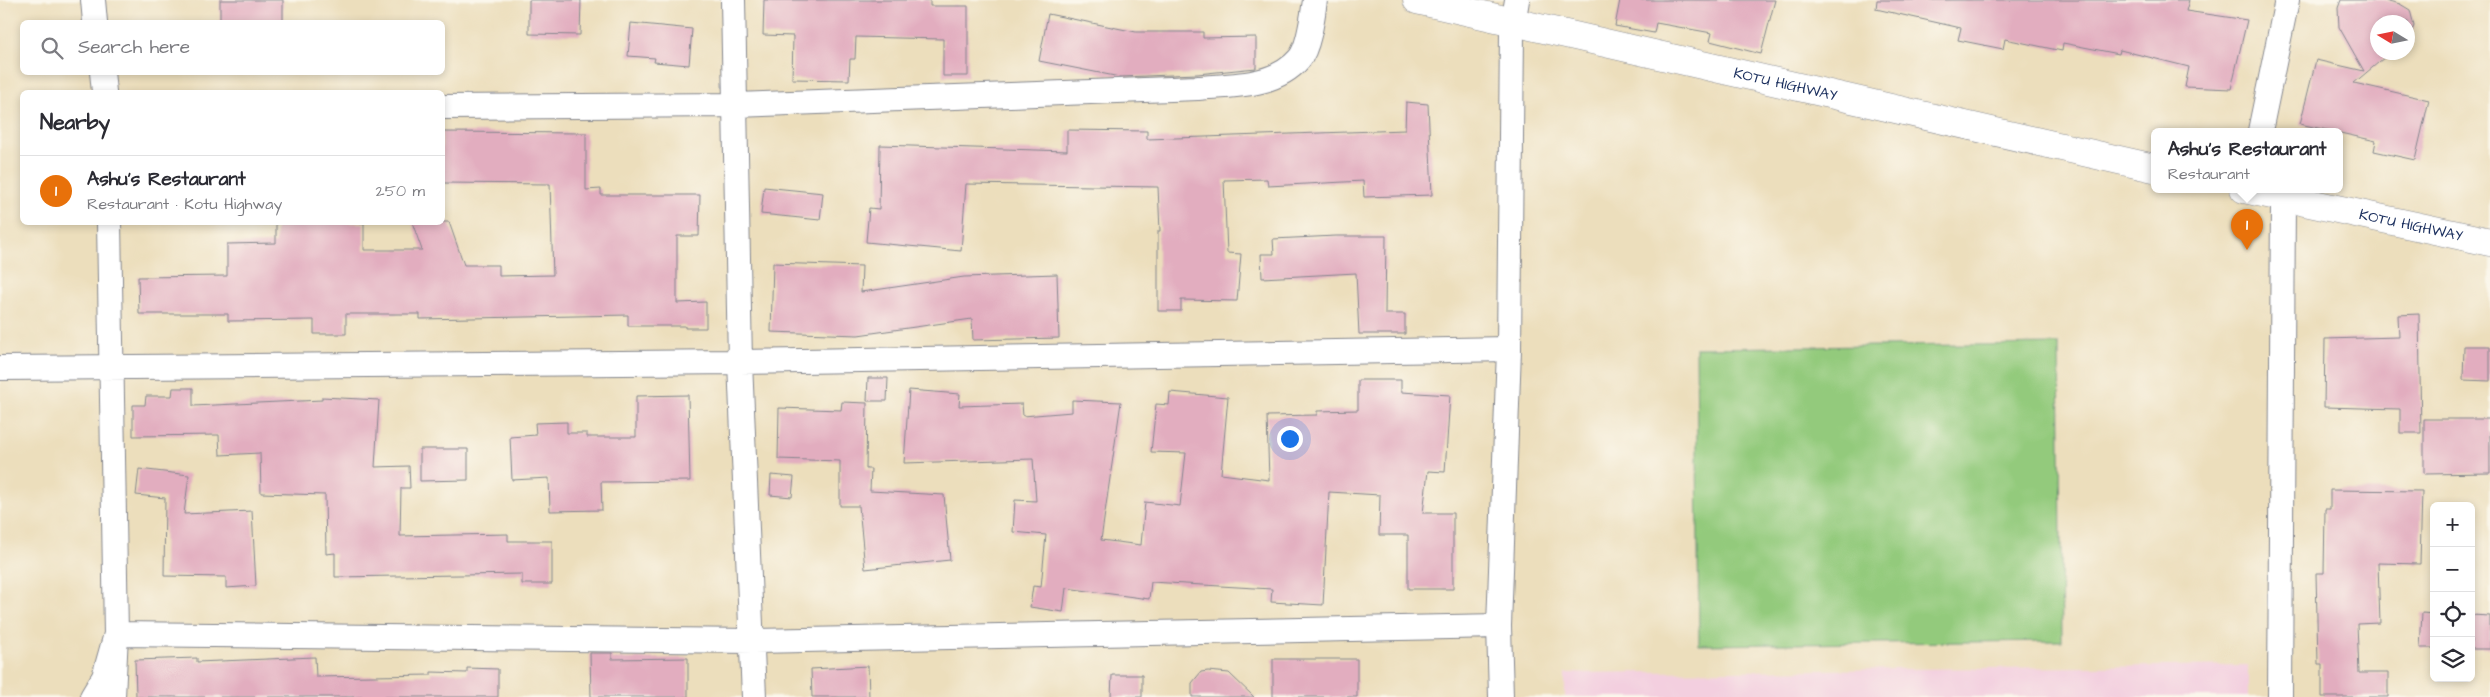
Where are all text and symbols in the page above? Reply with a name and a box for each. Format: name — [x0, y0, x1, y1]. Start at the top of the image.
north arrow — [2370, 15, 2415, 60]
search box — [20, 20, 445, 75]
icon: search — [38, 34, 66, 62]
text: Search here — [78, 34, 190, 61]
street label: KOTU HIGHWAY — [1732, 63, 1839, 106]
text: Nearby — [40, 108, 110, 137]
popup — [2151, 128, 2343, 193]
text: Ashu's Restaurant — [2168, 136, 2326, 163]
text: Restaurant — [2168, 163, 2250, 185]
text: Ashu's Restaurant — [87, 166, 246, 193]
text: 1 — [55, 180, 57, 202]
text: 250 m — [376, 180, 425, 202]
text: Restaurant · Kotu Highway — [87, 193, 282, 215]
street label: KOTU HIGHWAY — [2357, 204, 2465, 247]
pin: 1 — [2231, 209, 2263, 250]
your location — [1277, 426, 1303, 452]
map controls — [2430, 502, 2475, 682]
button: + — [2430, 502, 2475, 547]
button: − — [2430, 547, 2475, 592]
button: locate — [2430, 592, 2475, 637]
button: layers — [2430, 637, 2475, 682]

